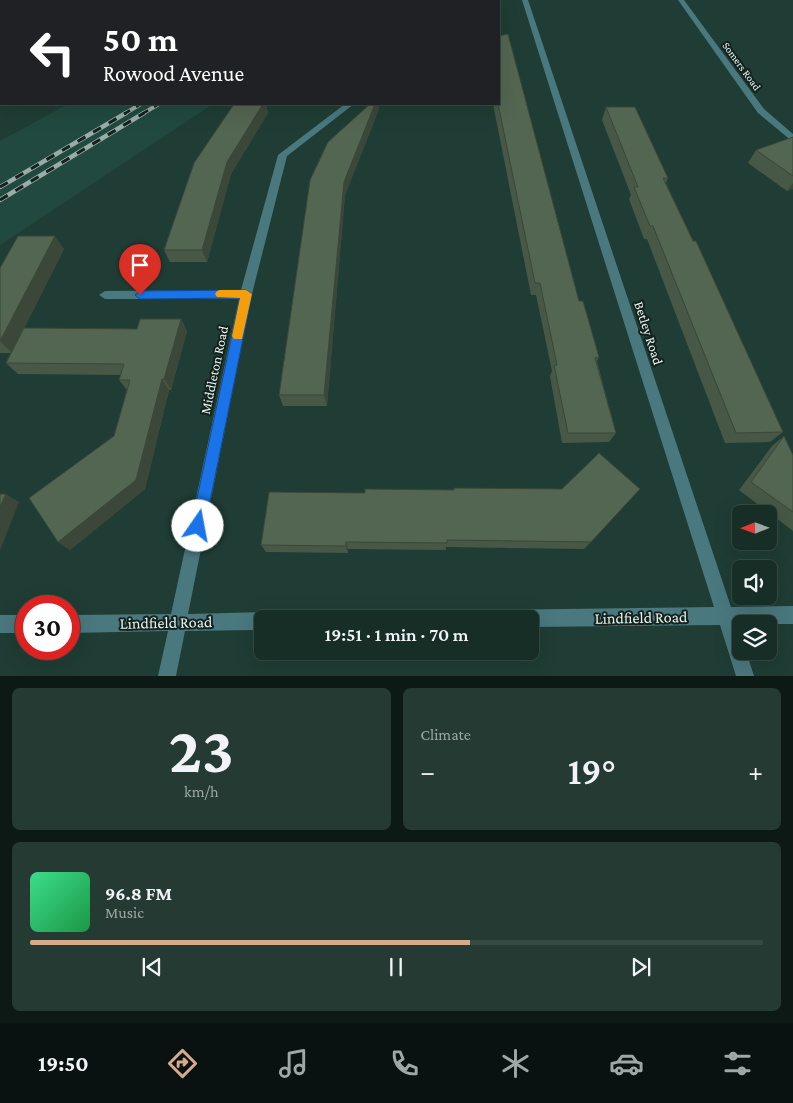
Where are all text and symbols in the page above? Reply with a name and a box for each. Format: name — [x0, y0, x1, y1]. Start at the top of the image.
icon: left — [20, 20, 85, 85]
text: 50 m — [103, 20, 178, 59]
street label: Somers Road — [720, 39, 764, 93]
text: Rowood Avenue — [103, 61, 244, 86]
pin — [119, 244, 161, 295]
icon: arrive — [126, 251, 154, 279]
street label: Betley Road — [631, 299, 667, 367]
street label: Middleton Road — [197, 324, 231, 416]
position arrow — [171, 499, 223, 551]
north arrow — [732, 505, 778, 550]
map controls — [732, 505, 777, 660]
button: sound — [732, 560, 777, 605]
speed limit sign: 30 — [15, 595, 80, 660]
street label: Lindfield Road — [594, 608, 688, 627]
street label: Lindfield Road — [119, 613, 213, 632]
button: layers — [732, 615, 777, 660]
text: 19:51 · 1 min · 70 m — [324, 624, 469, 645]
text: 23 — [169, 714, 234, 786]
text: Climate — [421, 726, 471, 743]
text: 19° — [568, 750, 616, 792]
text: − — [421, 756, 435, 787]
text: + — [748, 756, 763, 787]
text: km/h — [184, 783, 219, 800]
text: 96.8 FM — [105, 883, 172, 904]
text: Music — [105, 904, 144, 921]
icon: previous — [138, 953, 166, 981]
icon: pause — [382, 953, 410, 981]
icon: next — [627, 953, 655, 981]
icon: directions — [165, 1046, 200, 1081]
icon: music — [276, 1046, 311, 1081]
icon: phone — [387, 1046, 422, 1081]
icon: climate — [498, 1046, 533, 1081]
icon: car — [609, 1046, 644, 1081]
icon: filters — [720, 1046, 755, 1081]
text: 19:50 — [38, 1051, 89, 1076]

